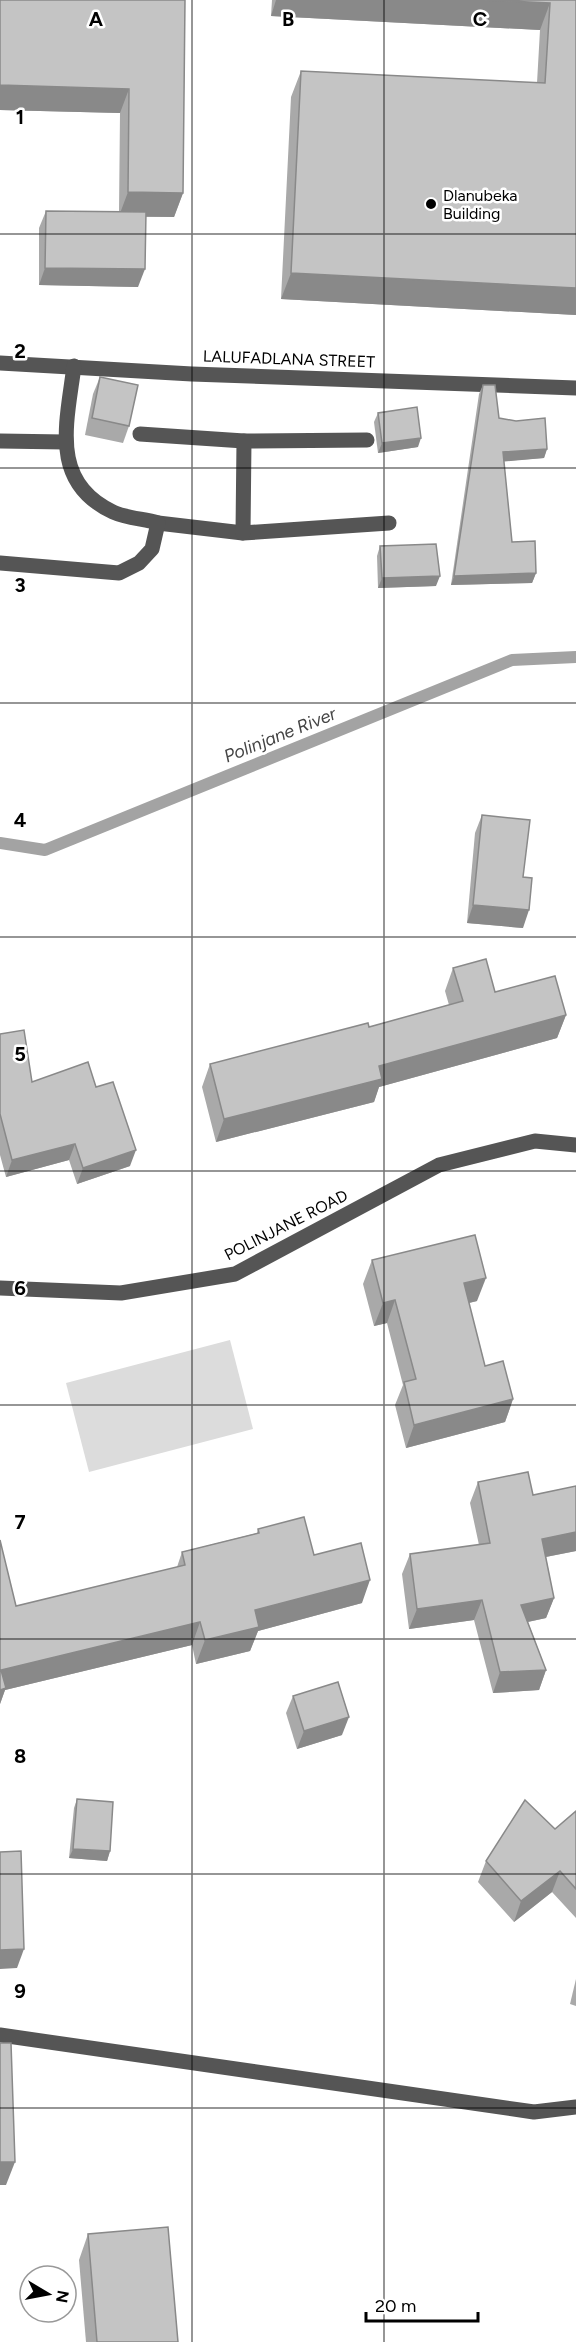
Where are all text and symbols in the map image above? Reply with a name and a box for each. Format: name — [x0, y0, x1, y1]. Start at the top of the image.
text: A — [89, 7, 104, 31]
text: B — [282, 7, 294, 31]
text: C — [473, 7, 487, 31]
text: 1 — [16, 105, 24, 129]
place label: Dlanubeka Building — [443, 186, 517, 223]
marker: Dlanubeka Building — [424, 197, 438, 211]
text: 2 — [14, 339, 26, 363]
street label: LALUFADLANA STREET — [203, 347, 375, 372]
text: 3 — [14, 573, 26, 597]
water label: Polinjane River — [221, 702, 340, 767]
text: 4 — [14, 808, 27, 832]
text: 5 — [14, 1042, 26, 1066]
street label: POLINJANE ROAD — [221, 1186, 351, 1264]
text: 6 — [14, 1276, 26, 1300]
text: 7 — [14, 1510, 26, 1534]
text: 8 — [14, 1744, 26, 1768]
text: 9 — [14, 1979, 26, 2003]
north arrow — [18, 2264, 78, 2324]
scale bar — [366, 2285, 478, 2323]
text: N — [52, 2289, 73, 2304]
text: 20 m — [375, 2295, 416, 2317]

